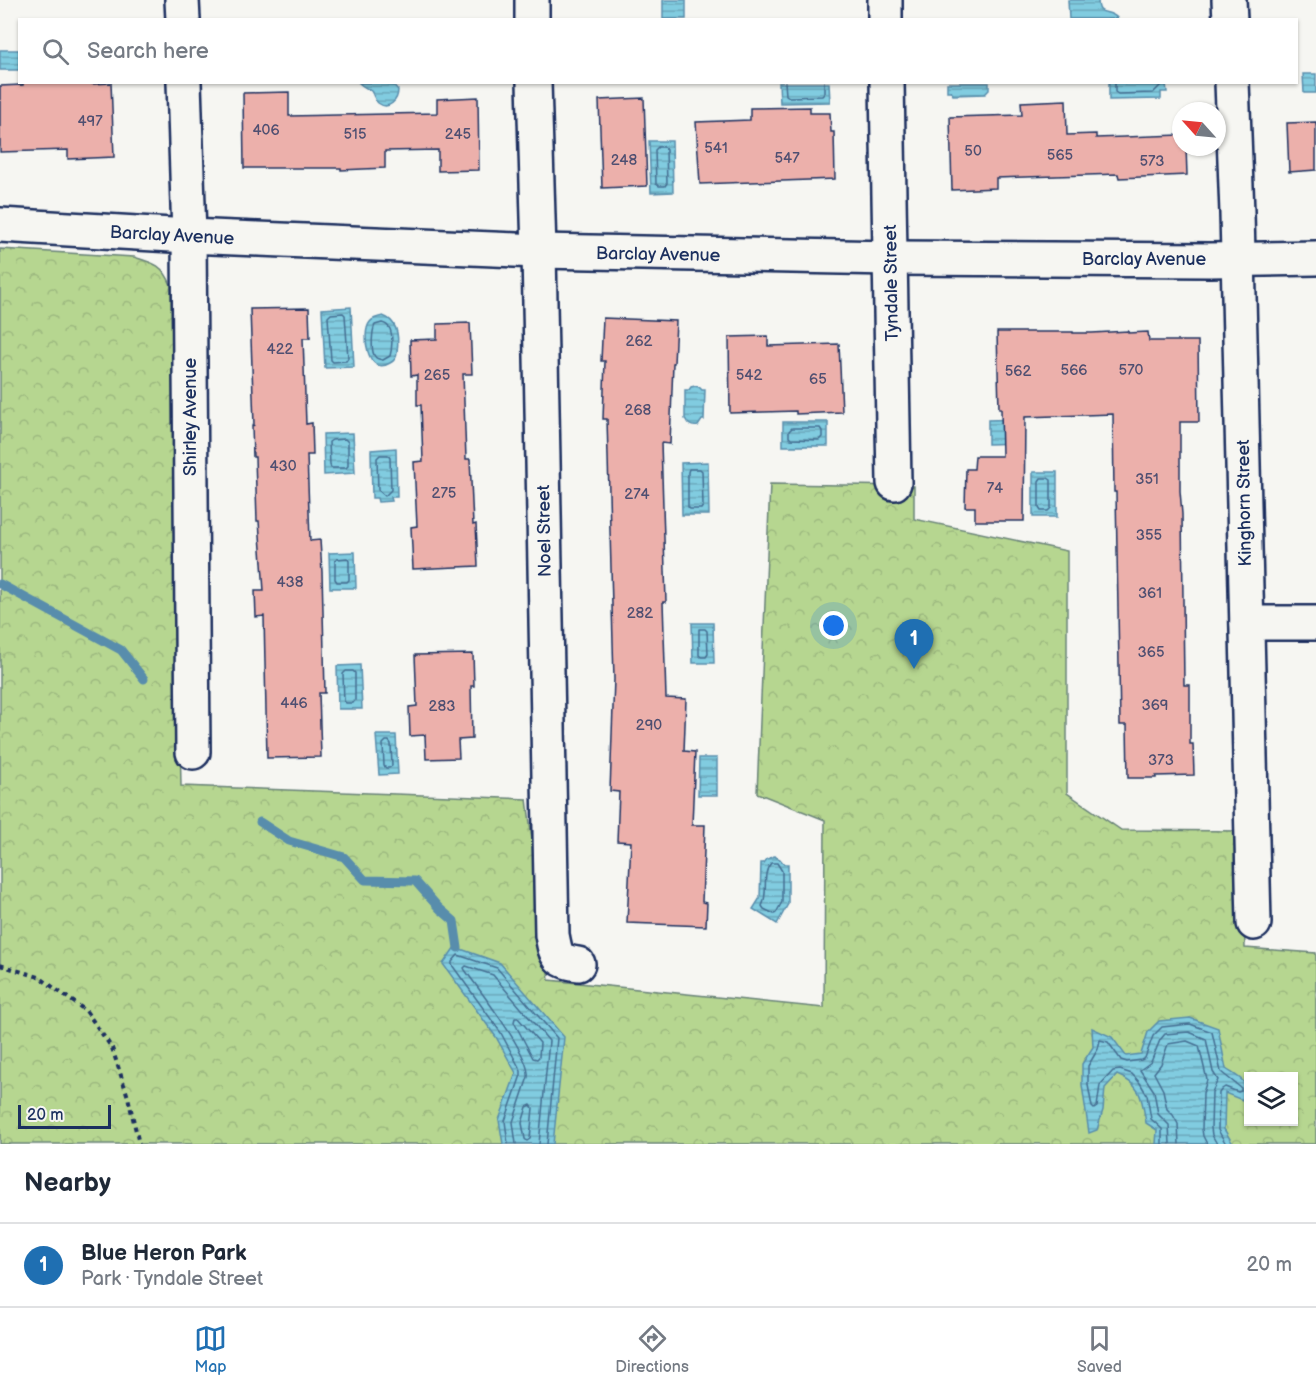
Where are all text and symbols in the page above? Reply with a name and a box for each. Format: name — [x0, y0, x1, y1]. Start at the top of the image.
search box — [18, 18, 1298, 84]
icon: search — [39, 35, 72, 68]
text: Search here — [87, 38, 209, 65]
north arrow — [1172, 102, 1226, 156]
house number: 497 — [77, 112, 103, 131]
house number: 406 — [252, 121, 280, 140]
house number: 515 — [344, 125, 367, 144]
house number: 245 — [445, 125, 471, 144]
house number: 541 — [704, 139, 728, 158]
house number: 50 — [964, 142, 982, 161]
house number: 565 — [1047, 146, 1073, 165]
house number: 547 — [774, 149, 800, 168]
house number: 248 — [611, 151, 638, 170]
house number: 573 — [1139, 152, 1165, 171]
street label: Barclay Avenue — [109, 222, 235, 249]
street label: Tyndale Street — [880, 224, 903, 341]
street label: Barclay Avenue — [596, 243, 721, 266]
street label: Barclay Avenue — [1082, 249, 1207, 270]
house number: 262 — [626, 332, 653, 351]
house number: 422 — [267, 340, 294, 359]
street label: Shirley Avenue — [180, 358, 201, 476]
house number: 566 — [1061, 361, 1087, 380]
house number: 570 — [1119, 361, 1144, 380]
house number: 562 — [1005, 362, 1031, 381]
house number: 265 — [424, 366, 450, 385]
house number: 542 — [736, 366, 762, 385]
house number: 65 — [809, 370, 827, 389]
house number: 268 — [625, 401, 652, 420]
street label: Kinghorn Street — [1233, 439, 1256, 567]
house number: 430 — [269, 457, 297, 476]
house number: 351 — [1135, 470, 1159, 489]
house number: 74 — [987, 479, 1003, 498]
house number: 275 — [432, 484, 456, 503]
street label: Noel Street — [533, 484, 556, 577]
house number: 274 — [624, 485, 650, 504]
house number: 355 — [1136, 526, 1162, 545]
house number: 438 — [276, 573, 304, 592]
house number: 361 — [1138, 584, 1162, 603]
house number: 282 — [627, 604, 653, 623]
your location — [819, 611, 848, 640]
pin: 1 — [894, 620, 934, 669]
house number: 365 — [1138, 643, 1165, 662]
house number: 446 — [280, 694, 308, 713]
house number: 369 — [1141, 696, 1169, 715]
house number: 283 — [429, 697, 455, 716]
house number: 290 — [636, 716, 662, 735]
house number: 373 — [1148, 751, 1174, 770]
map controls — [1244, 1072, 1298, 1126]
button: layers — [1244, 1072, 1298, 1126]
scale bar — [18, 1102, 111, 1130]
text: 20 m — [27, 1106, 63, 1125]
text: Nearby — [24, 1168, 111, 1199]
text: Blue Heron Park — [81, 1240, 247, 1267]
text: 1 — [39, 1253, 48, 1277]
text: 20 m — [1247, 1253, 1292, 1277]
text: Park · Tyndale Street — [81, 1267, 263, 1291]
tab: Map — [194, 1322, 227, 1377]
tab: Directions — [615, 1322, 689, 1377]
tab: Saved — [1077, 1322, 1122, 1377]

